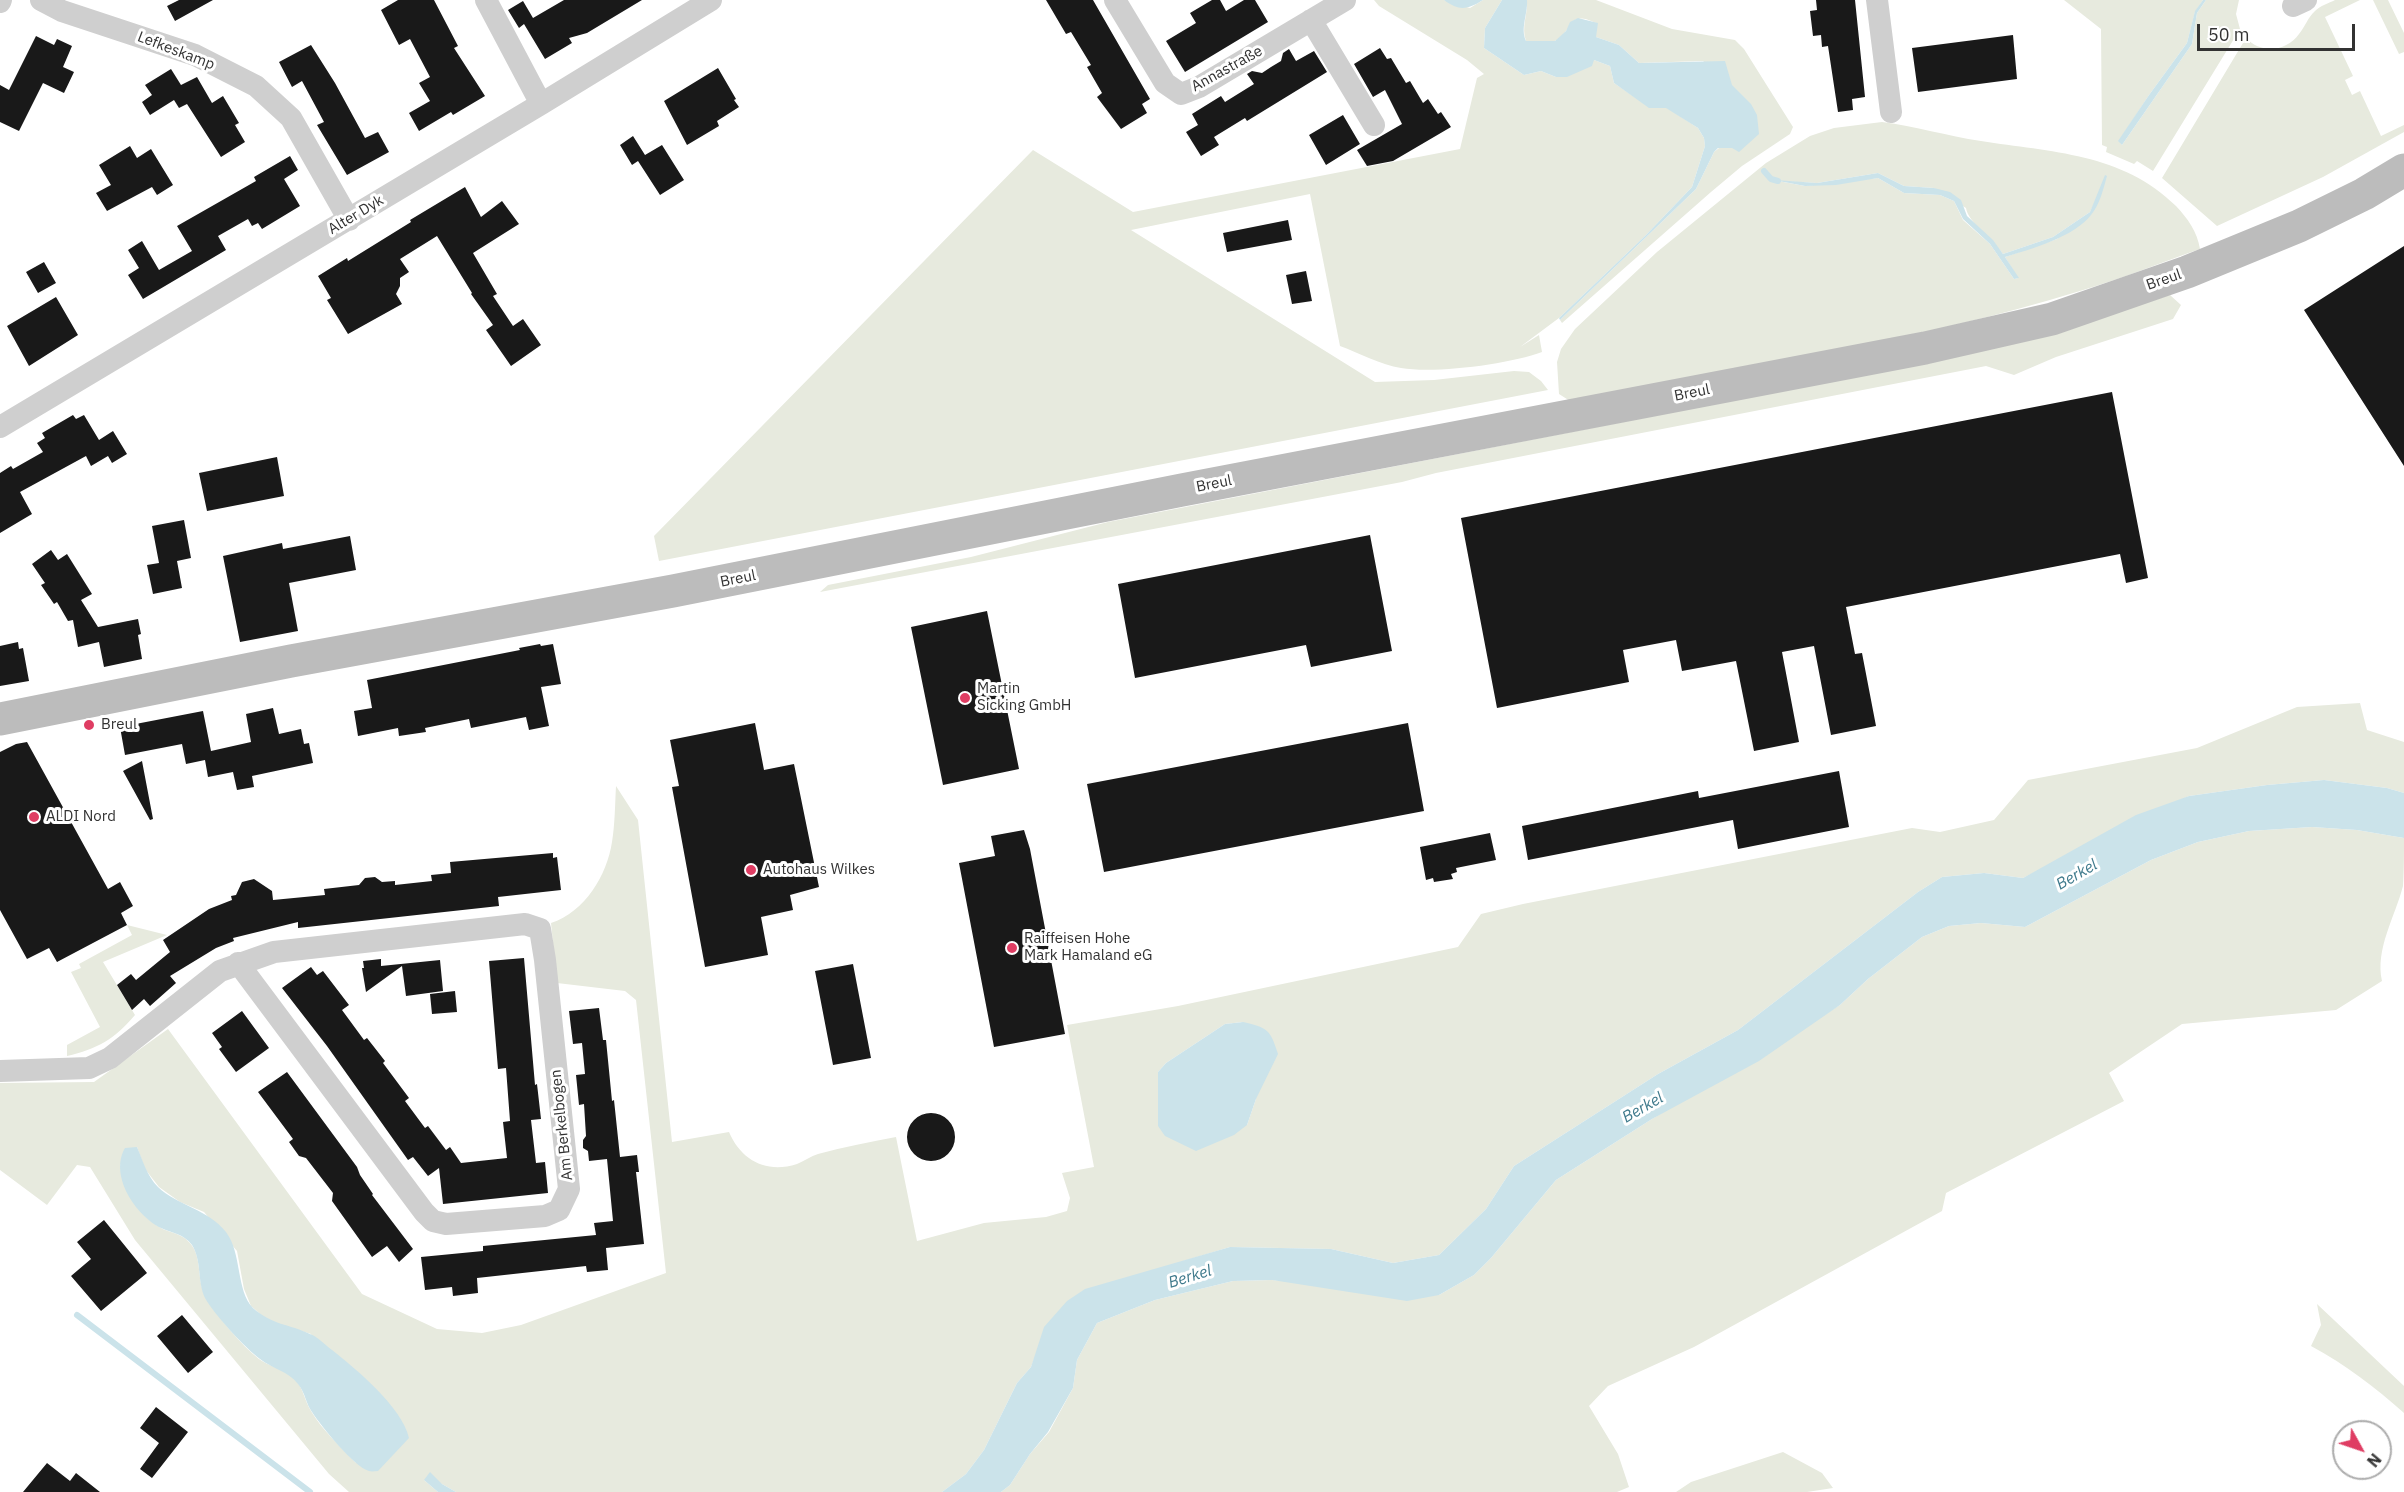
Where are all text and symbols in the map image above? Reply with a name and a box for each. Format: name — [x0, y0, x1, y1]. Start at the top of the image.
scale bar — [2200, 12, 2358, 50]
text: 50 m — [2208, 23, 2250, 46]
street label: Lefkeskamp — [135, 28, 217, 74]
street label: Annastraße — [1188, 42, 1266, 96]
street label: Alter Dyk — [325, 191, 387, 239]
street label: Breul — [2144, 266, 2184, 294]
street label: Breul — [1673, 381, 1711, 405]
street label: Breul — [1195, 472, 1233, 496]
street label: Breul — [719, 567, 757, 591]
place label: Martin Sicking GmbH — [977, 680, 1071, 715]
marker: Martin Sicking GmbH — [958, 691, 972, 705]
place label: Breul — [101, 716, 137, 734]
marker: Breul — [82, 718, 96, 732]
place label: ALDI Nord — [46, 808, 116, 826]
marker: ALDI Nord — [27, 810, 41, 824]
water label: Berkel — [2053, 856, 2101, 894]
place label: Autohaus Wilkes — [763, 861, 875, 879]
marker: Autohaus Wilkes — [744, 863, 758, 877]
place label: Raiffeisen Hohe Mark Hamaland eG — [1024, 930, 1152, 965]
marker: Raiffeisen Hohe Mark Hamaland eG — [1005, 941, 1019, 955]
street label: Am Berkelbogen — [547, 1069, 577, 1181]
water label: Berkel — [1619, 1089, 1667, 1127]
water label: Berkel — [1166, 1261, 1214, 1293]
north arrow — [2332, 1420, 2392, 1480]
text: N — [2363, 1449, 2386, 1471]

